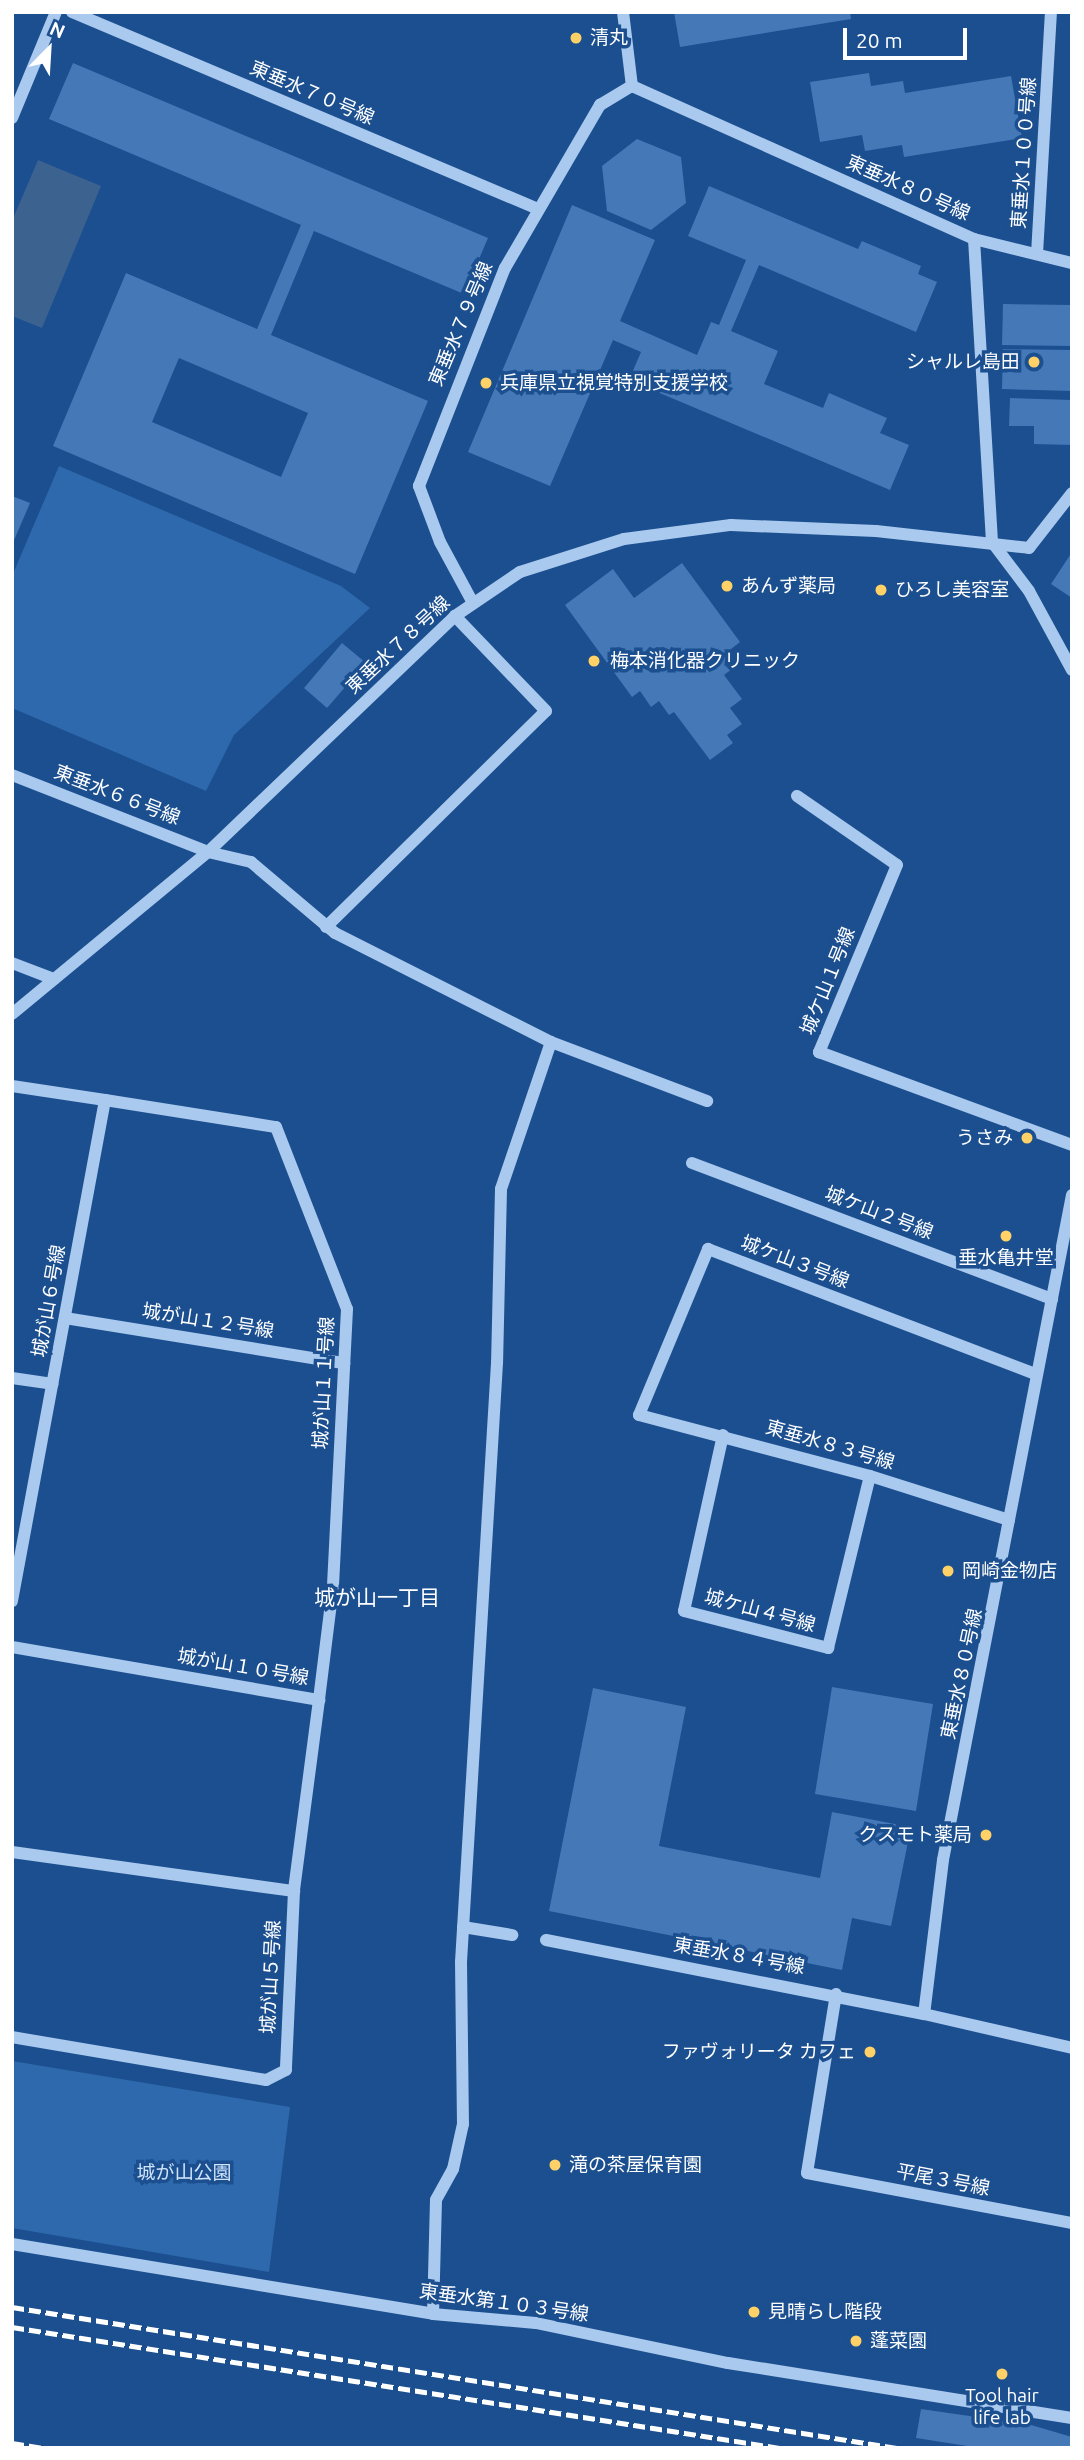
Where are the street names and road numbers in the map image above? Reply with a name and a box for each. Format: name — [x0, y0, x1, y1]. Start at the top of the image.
street label: 東垂水７０号線 — [246, 57, 378, 129]
street label: 東垂水１００号線 — [1007, 76, 1041, 230]
street label: 東垂水８０号線 — [843, 151, 973, 225]
street label: 東垂水７９号線 — [425, 258, 497, 390]
street label: 東垂水７８号線 — [342, 591, 454, 699]
street label: 東垂水６６号線 — [51, 761, 183, 829]
street label: 城ケ山１号線 — [796, 924, 860, 1038]
street label: 城ケ山２号線 — [822, 1182, 936, 1244]
street label: 城ケ山３号線 — [738, 1231, 852, 1293]
street label: 城が山６号線 — [28, 1243, 70, 1359]
street label: 城が山１２号線 — [141, 1299, 275, 1343]
street label: 城が山１１号線 — [309, 1316, 339, 1450]
street label: 東垂水８３号線 — [763, 1416, 897, 1474]
street label: 城ケ山４号線 — [702, 1585, 818, 1637]
street label: 東垂水８０号線 — [937, 1607, 987, 1741]
street label: 城が山１０号線 — [176, 1644, 310, 1690]
street label: 城が山５号線 — [257, 1919, 285, 2035]
street label: 東垂水８４号線 — [672, 1933, 806, 1979]
street label: 平尾３号線 — [894, 2160, 992, 2200]
street label: 東垂水第１０３号線 — [418, 2280, 590, 2326]

